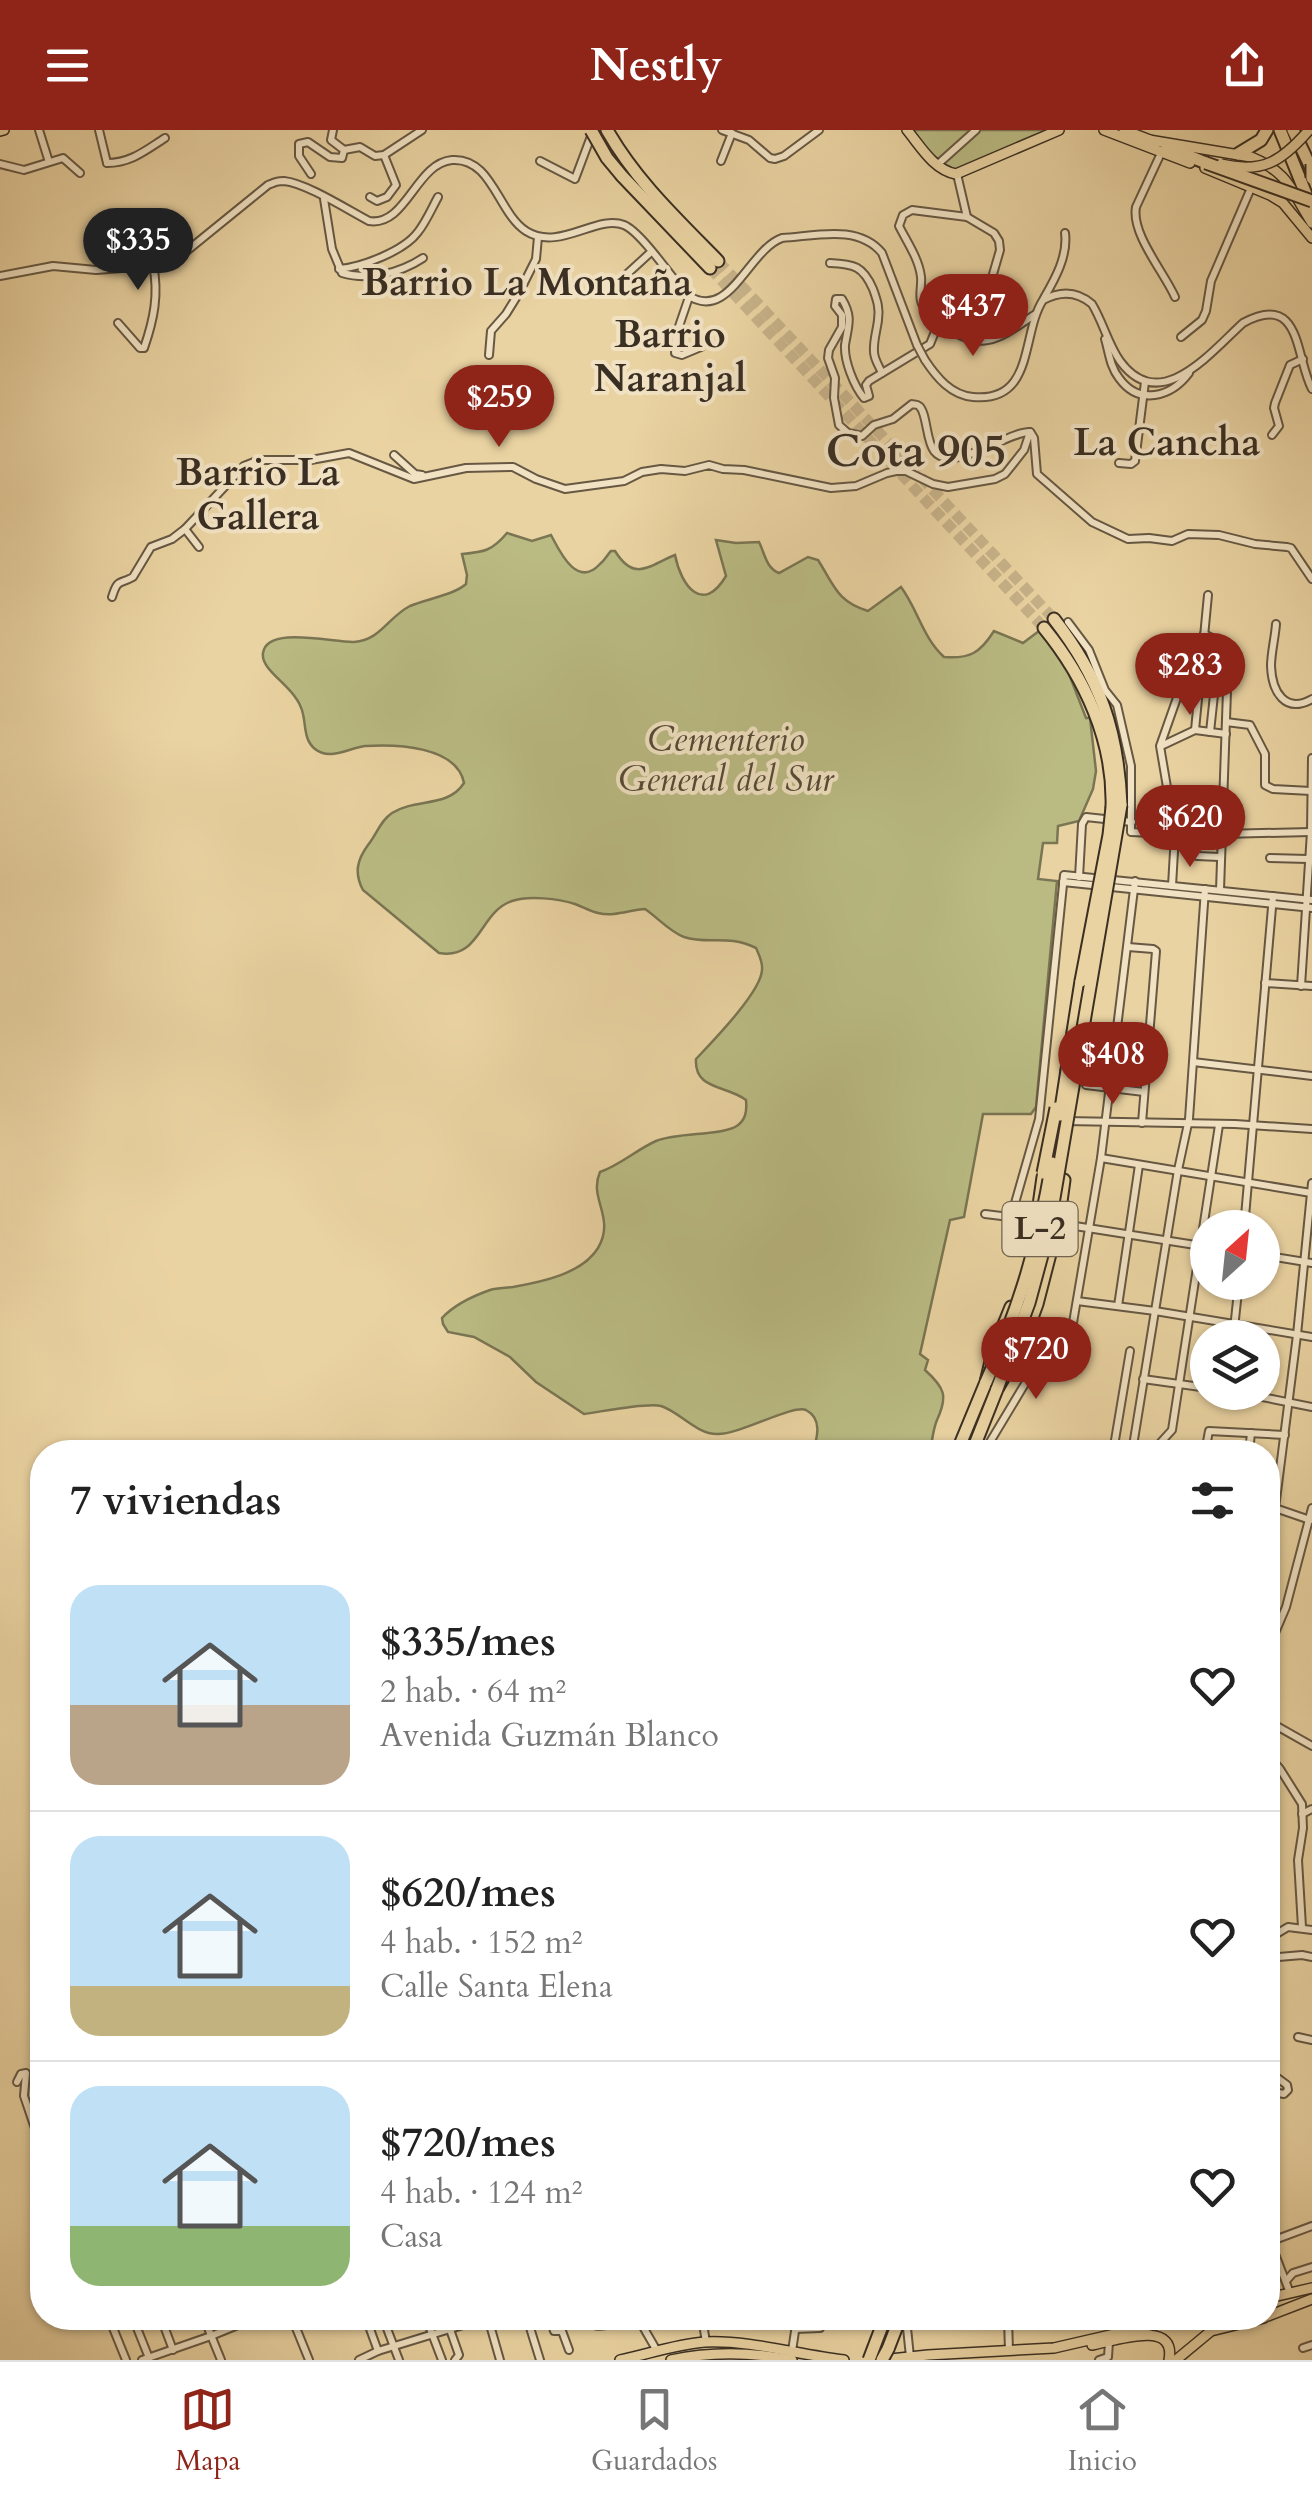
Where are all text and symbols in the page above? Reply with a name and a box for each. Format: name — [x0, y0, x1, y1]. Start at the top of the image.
text: Nestly — [590, 35, 722, 96]
icon: menu — [40, 38, 95, 93]
icon: share — [1217, 38, 1272, 93]
pin: $335 — [79, 208, 197, 293]
text: $335 — [105, 218, 171, 262]
district label: Barrio La Montaña — [362, 257, 692, 309]
pin: $437 — [914, 274, 1032, 359]
text: $437 — [940, 284, 1006, 328]
district label: Barrio Naranjal — [594, 309, 746, 405]
pin: $259 — [440, 365, 558, 450]
text: $259 — [466, 375, 532, 419]
district label: La Cancha — [1074, 417, 1261, 469]
district label: Cota 905 — [826, 421, 1006, 482]
district label: Barrio La Gallera — [176, 447, 340, 543]
pin: $283 — [1131, 633, 1249, 718]
text: $283 — [1157, 643, 1223, 687]
park label: Cementerio General del Sur — [618, 716, 835, 804]
pin: $620 — [1131, 785, 1249, 870]
text: $620 — [1157, 795, 1223, 839]
pin: $408 — [1054, 1022, 1172, 1107]
text: $408 — [1080, 1032, 1146, 1076]
road number: L-2 — [1002, 1202, 1078, 1256]
north arrow — [1190, 1210, 1280, 1300]
map controls — [1190, 1210, 1280, 1410]
pin: $720 — [977, 1317, 1095, 1402]
button: layers — [1190, 1320, 1280, 1410]
text: $720 — [1003, 1327, 1069, 1371]
text: 7 viviendas — [70, 1472, 281, 1529]
icon: filters — [1185, 1473, 1240, 1528]
text: $335/mes — [380, 1613, 556, 1670]
icon: home — [150, 1625, 270, 1745]
icon: heart — [1185, 1658, 1240, 1713]
text: 2 hab. · 64 m² — [380, 1670, 566, 1714]
text: Avenida Guzmán Blanco — [380, 1714, 719, 1758]
text: $620/mes — [380, 1864, 556, 1921]
icon: home — [150, 1876, 270, 1996]
icon: heart — [1185, 1909, 1240, 1964]
text: 4 hab. · 152 m² — [380, 1921, 583, 1965]
text: Calle Santa Elena — [380, 1965, 613, 2009]
text: $720/mes — [380, 2114, 556, 2171]
icon: home — [150, 2126, 270, 2246]
icon: heart — [1185, 2159, 1240, 2214]
text: 4 hab. · 124 m² — [380, 2171, 583, 2215]
text: Casa — [380, 2215, 443, 2259]
tab: Mapa — [175, 2382, 241, 2480]
tab: Guardados — [591, 2382, 717, 2480]
tab: Inicio — [1068, 2382, 1137, 2480]

